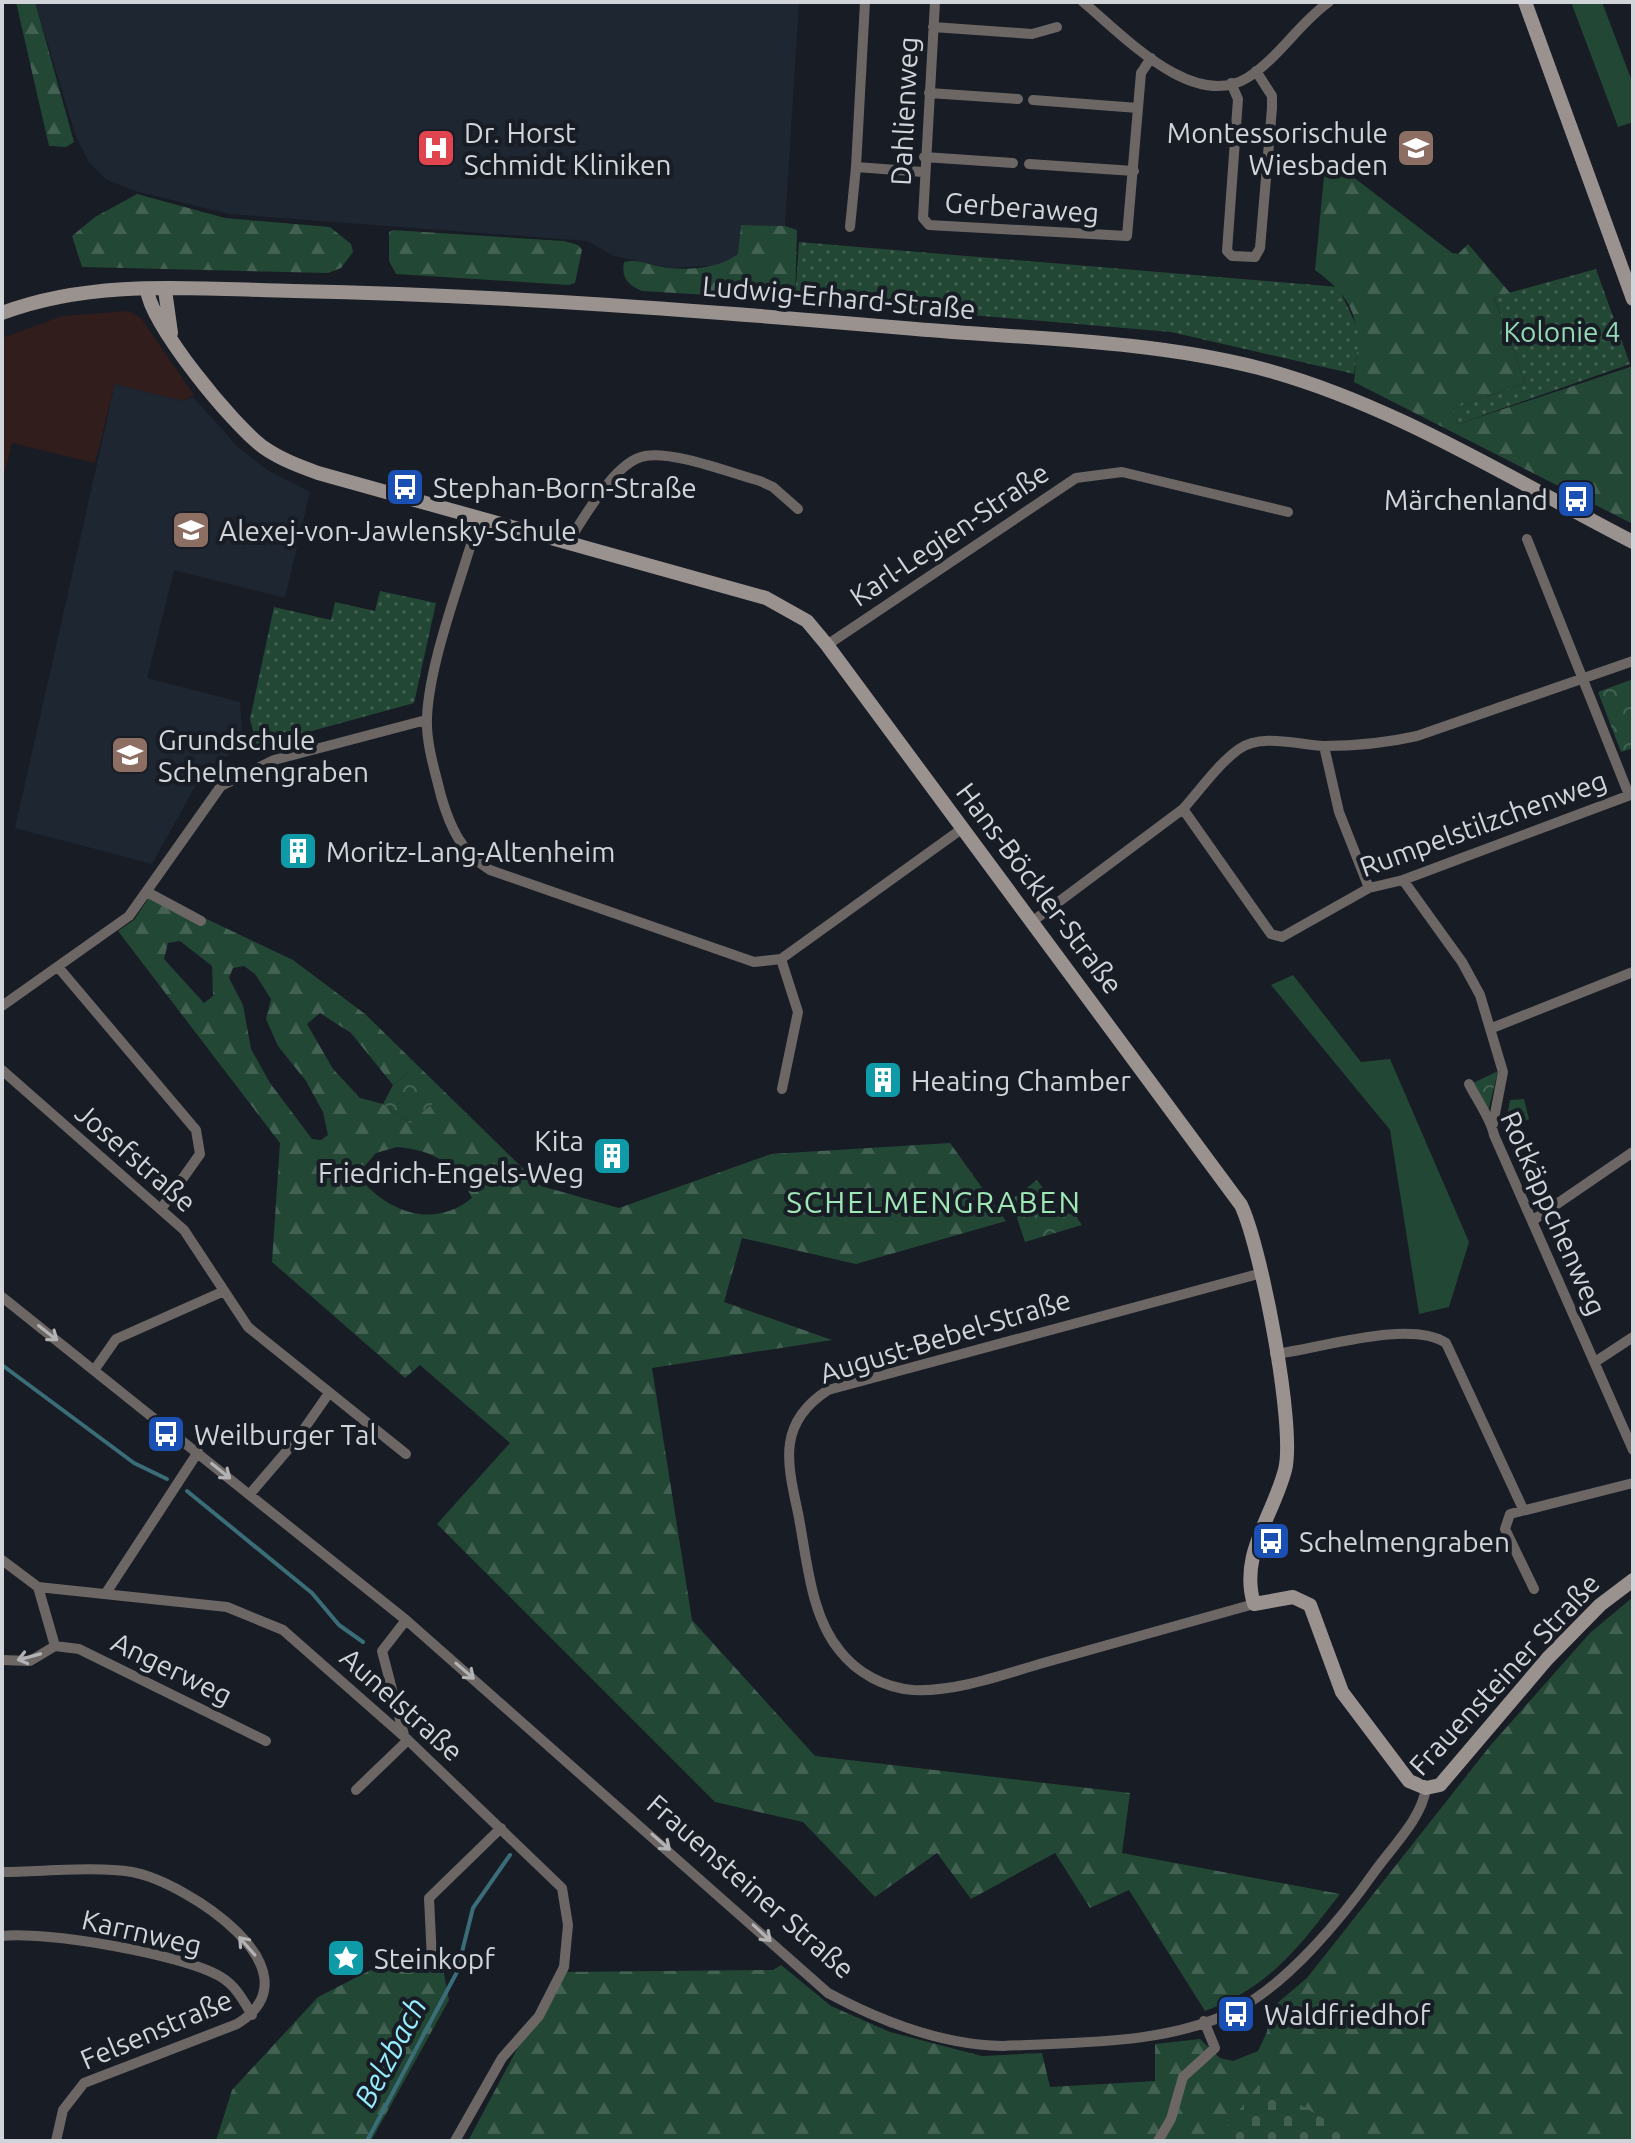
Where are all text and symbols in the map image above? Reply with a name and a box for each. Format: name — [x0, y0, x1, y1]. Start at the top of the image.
street label: Dahlienweg — [885, 36, 923, 186]
place label: Dr. Horst Schmidt Kliniken — [464, 117, 672, 180]
place label: Montessorischule Wiesbaden — [1167, 117, 1388, 180]
hospital icon: Dr. Horst Schmidt Kliniken — [415, 127, 457, 169]
school or university icon: Montessorischule Wiesbaden — [1395, 127, 1437, 169]
street label: Gerberaweg — [944, 186, 1100, 228]
street label: Ludwig-Erhard-Straße — [701, 270, 977, 324]
park label: Kolonie 4 — [1503, 316, 1621, 347]
street label: Karl-Legien-Straße — [844, 456, 1054, 612]
bus stop icon: Stephan-Born-Straße — [384, 466, 426, 508]
place label: Stephan-Born-Straße — [433, 472, 697, 503]
bus stop icon: Märchenland — [1555, 478, 1597, 520]
place label: Märchenland — [1384, 484, 1548, 515]
school or university icon: Alexej-von-Jawlensky-Schule — [170, 509, 212, 551]
place label: Alexej-von-Jawlensky-Schule — [219, 515, 577, 546]
place label: Grundschule Schelmengraben — [158, 724, 369, 787]
school or university icon: Grundschule Schelmengraben — [109, 734, 151, 776]
street label: Rumpelstilzchenweg — [1355, 764, 1611, 882]
street label: Hans-Böckler-Straße — [951, 777, 1129, 999]
building icon: Moritz-Lang-Altenheim — [277, 830, 319, 872]
place label: Moritz-Lang-Altenheim — [326, 836, 615, 867]
building icon: Heating Chamber — [862, 1059, 904, 1101]
place label: Heating Chamber — [911, 1065, 1131, 1096]
street label: Josefstraße — [70, 1096, 202, 1218]
street label: Rotkäppchenweg — [1495, 1106, 1613, 1320]
place label: Kita Friedrich-Engels-Weg — [318, 1125, 584, 1188]
building icon: Kita Friedrich-Engels-Weg — [591, 1135, 633, 1177]
district label: SCHELMENGRABEN — [786, 1185, 1082, 1219]
street label: August-Bebel-Straße — [816, 1283, 1074, 1389]
one-way arrow — [37, 1325, 58, 1342]
bus stop icon: Weilburger Tal — [145, 1413, 187, 1455]
place label: Weilburger Tal — [194, 1419, 377, 1450]
one-way arrow — [210, 1462, 231, 1479]
bus stop icon: Schelmengraben — [1250, 1520, 1292, 1562]
place label: Schelmengraben — [1299, 1526, 1510, 1557]
street label: Frauensteiner Straße — [1403, 1567, 1605, 1781]
street label: Angerweg — [107, 1626, 237, 1710]
street label: Aunelstraße — [335, 1641, 469, 1767]
one-way arrow — [17, 1650, 42, 1665]
one-way arrow — [455, 1662, 475, 1680]
street label: Frauensteiner Straße — [641, 1788, 861, 1984]
one-way arrow — [651, 1833, 671, 1851]
street label: Karrnweg — [79, 1903, 205, 1961]
one-way arrow — [751, 1923, 771, 1941]
one-way arrow — [238, 1936, 256, 1957]
place icon: Steinkopf — [325, 1937, 367, 1979]
place label: Steinkopf — [374, 1943, 495, 1974]
street label: Felsenstraße — [76, 1983, 236, 2075]
water label: Belzbach — [347, 1991, 433, 2113]
bus stop icon: Waldfriedhof — [1215, 1993, 1257, 2035]
place label: Waldfriedhof — [1264, 1999, 1431, 2030]

